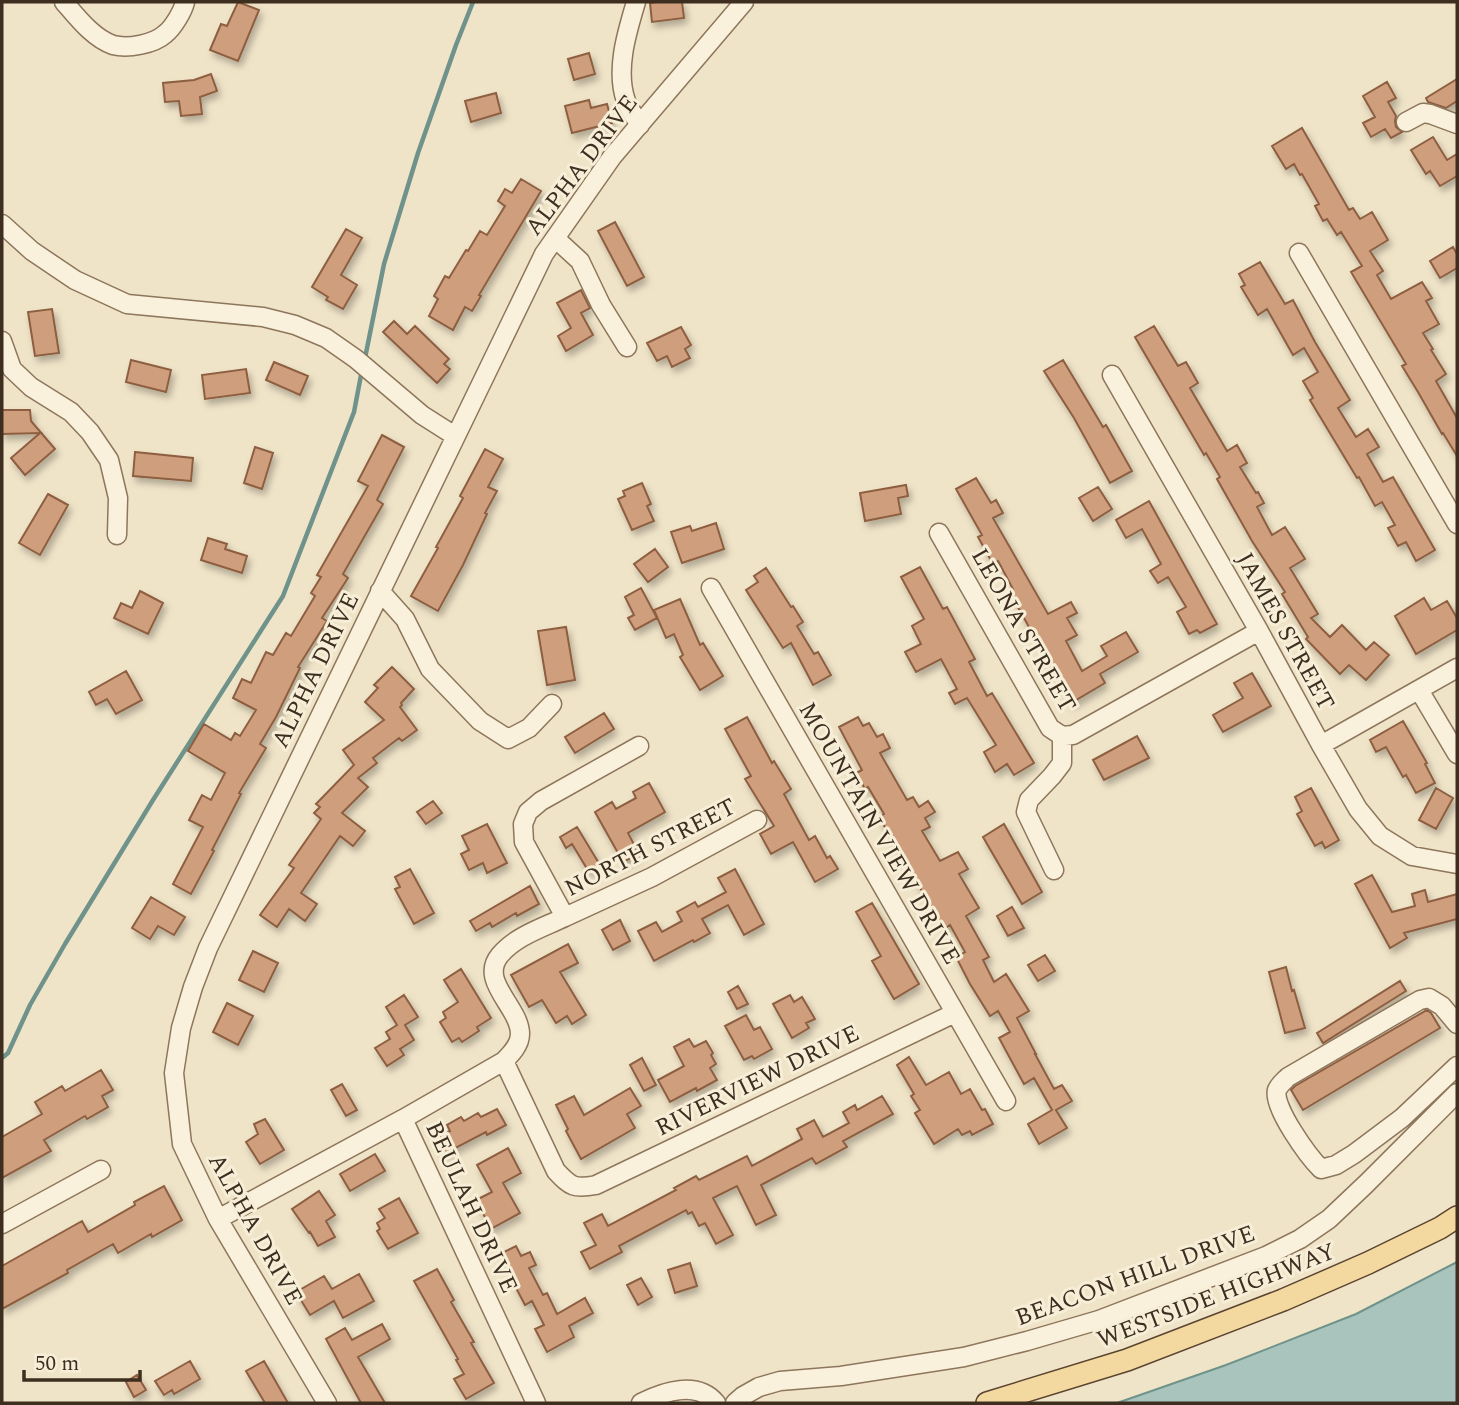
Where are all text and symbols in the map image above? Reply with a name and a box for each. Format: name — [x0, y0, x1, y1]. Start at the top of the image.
street label: ALPHA DRIVE — [517, 87, 647, 244]
street label: LEONA STREET — [961, 542, 1085, 719]
street label: JAMES STREET — [1227, 546, 1344, 717]
street label: ALPHA DRIVE — [263, 587, 369, 754]
street label: MOUNTAIN VIEW DRIVE — [789, 695, 969, 972]
street label: NORTH STREET — [559, 789, 742, 907]
street label: RIVERVIEW DRIVE — [649, 1016, 866, 1146]
street label: BEULAH DRIVE — [415, 1115, 527, 1299]
street label: ALPHA DRIVE — [198, 1147, 312, 1312]
street label: BEACON HILL DRIVE — [1010, 1216, 1260, 1336]
street label: WESTSIDE HIGHWAY — [1092, 1234, 1341, 1358]
scale bar — [24, 1338, 140, 1382]
text: 50 m — [35, 1348, 79, 1380]

